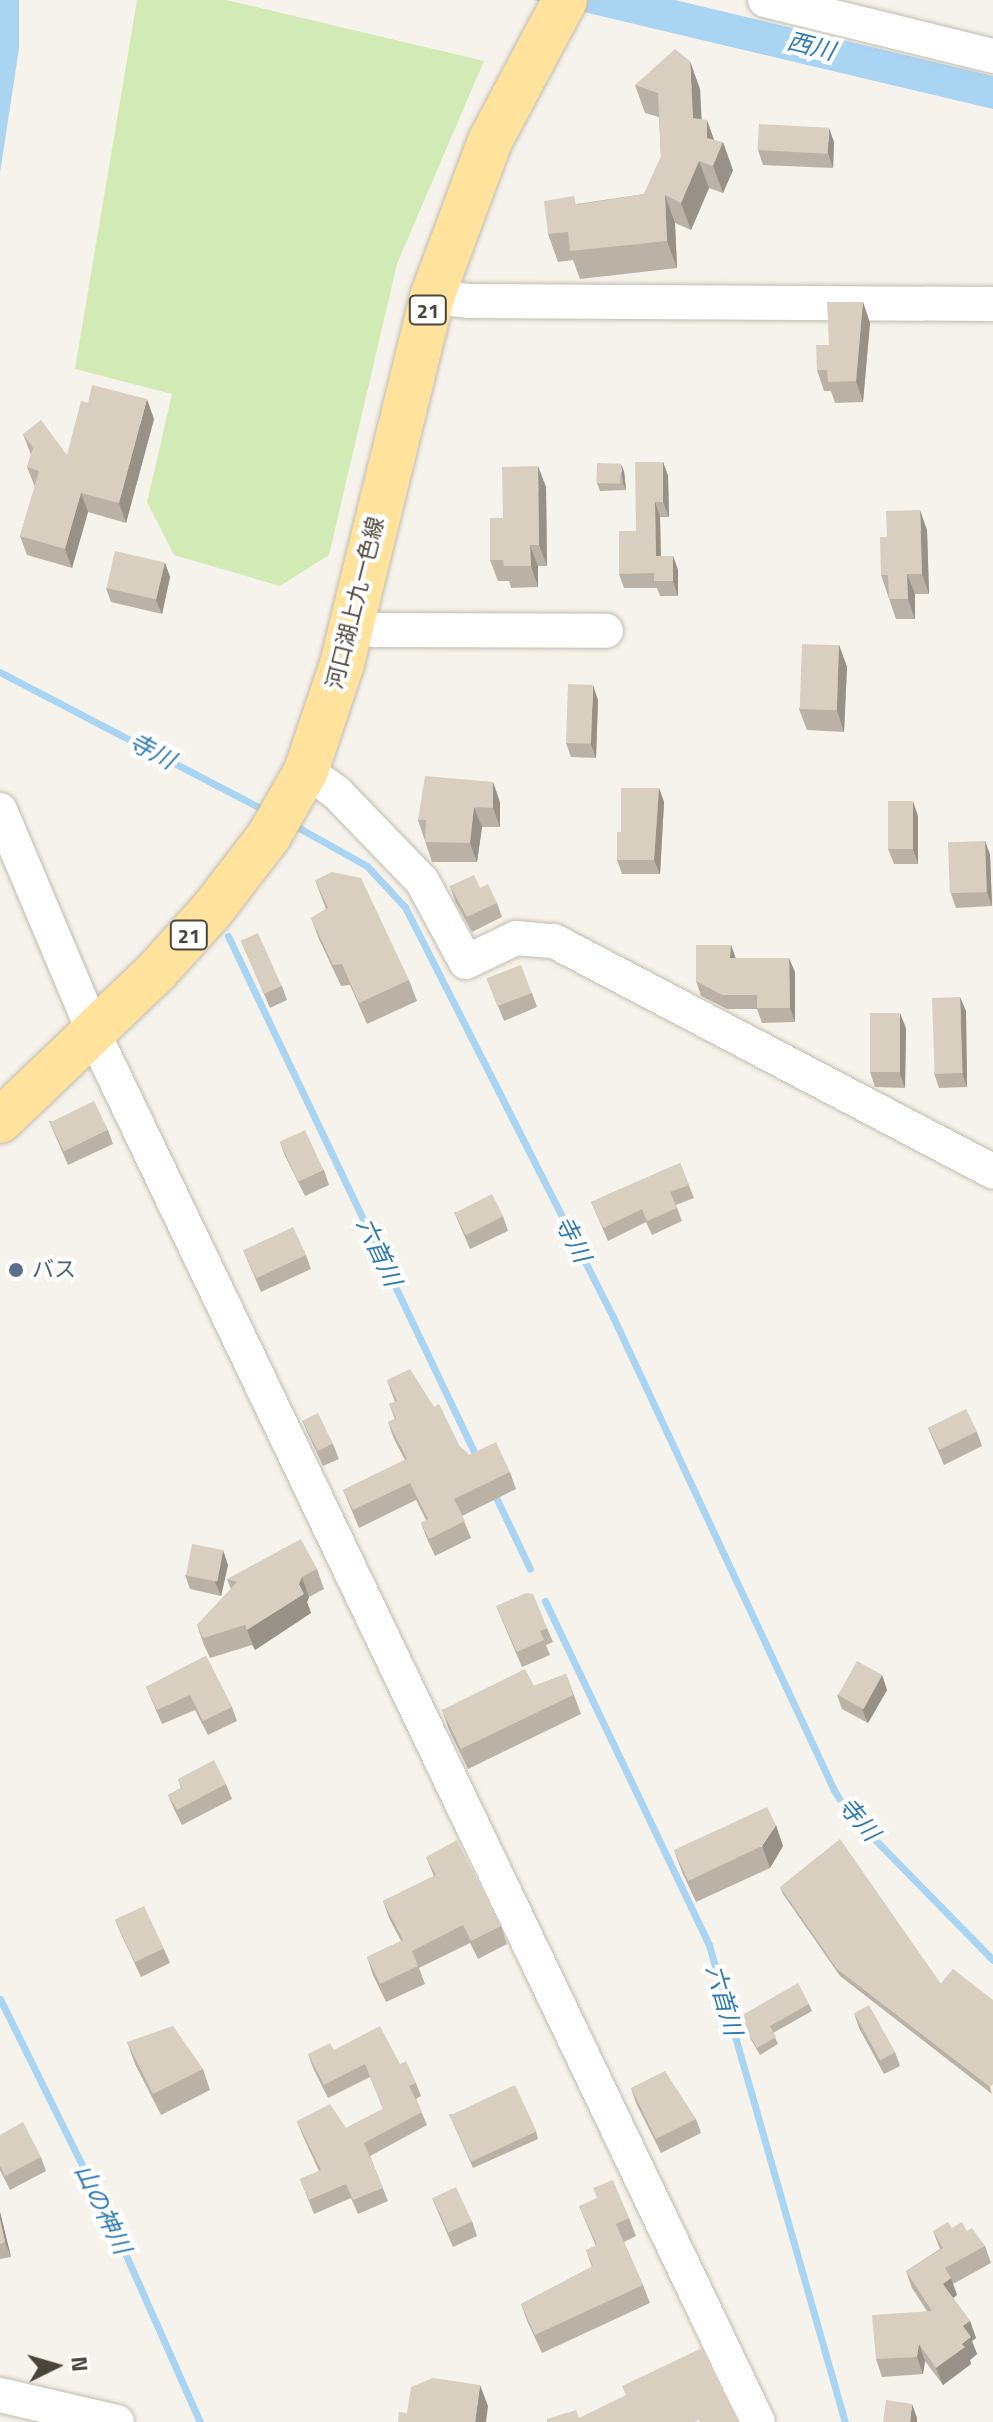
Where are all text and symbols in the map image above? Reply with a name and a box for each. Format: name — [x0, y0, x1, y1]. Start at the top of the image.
water label: 西川 — [784, 26, 838, 66]
road number: 21 — [408, 294, 448, 326]
street label: 河口湖上九一色線 — [321, 514, 389, 692]
water label: 寺川 — [124, 727, 180, 775]
road number: 21 — [169, 919, 209, 951]
water label: 寺川 — [549, 1211, 597, 1267]
water label: 六首川 — [351, 1213, 407, 1291]
place label: バス — [32, 1257, 76, 1283]
marker: バス — [7, 1261, 25, 1279]
water label: 寺川 — [833, 1791, 885, 1847]
water label: 六首川 — [700, 1961, 748, 2039]
water label: 山の神川 — [69, 2160, 137, 2258]
north arrow — [16, 2326, 96, 2406]
text: N — [62, 2355, 98, 2373]

